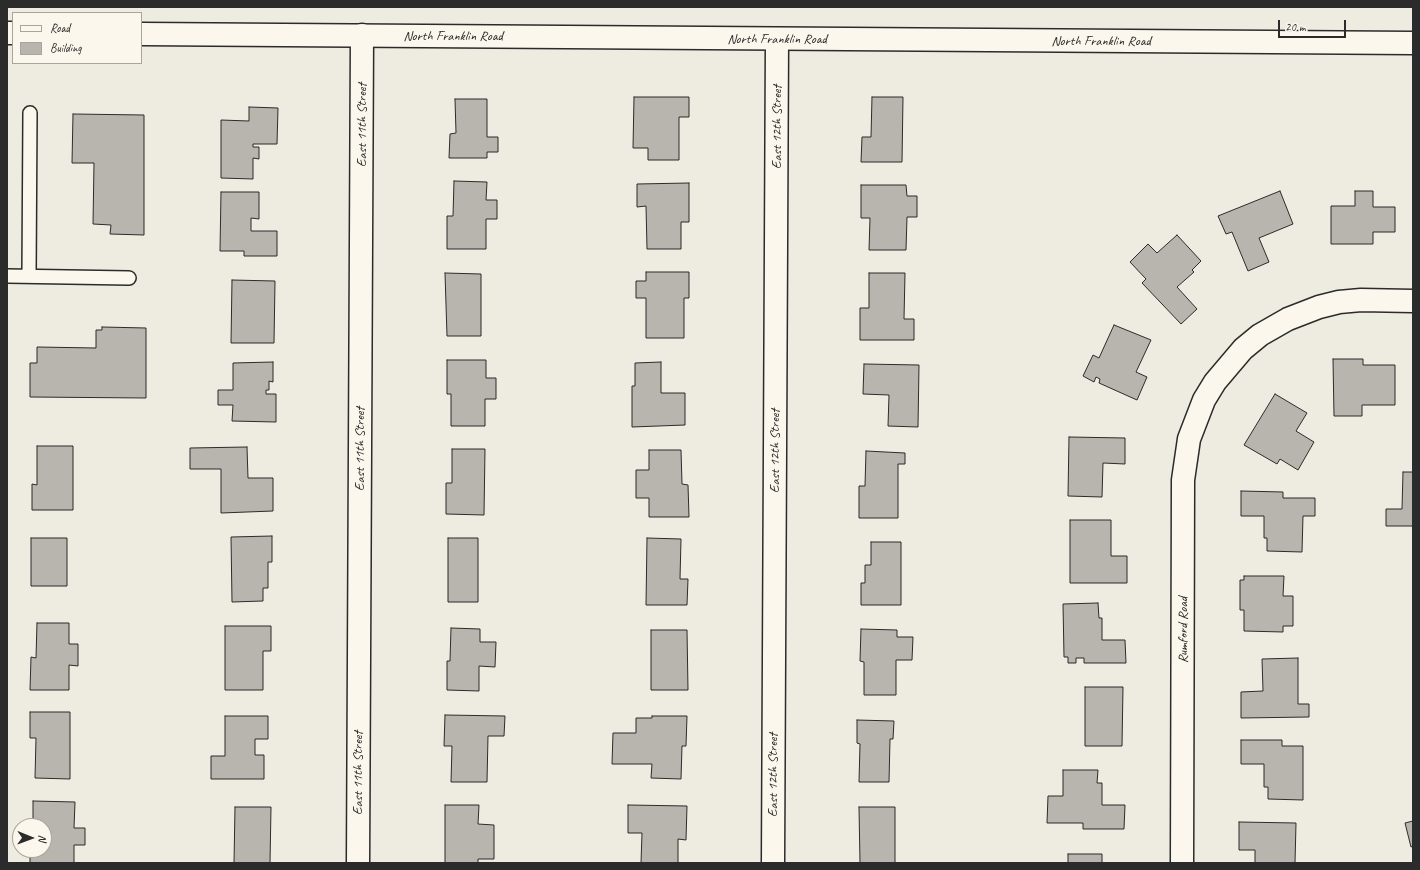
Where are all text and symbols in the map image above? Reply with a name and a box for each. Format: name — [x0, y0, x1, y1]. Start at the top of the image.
legend — [12, 12, 142, 64]
scale bar — [1280, 12, 1348, 38]
text: 20 m — [1285, 19, 1305, 35]
text: Road — [50, 20, 70, 36]
street label: North Franklin Road — [403, 28, 503, 44]
street label: North Franklin Road — [727, 31, 827, 47]
street label: North Franklin Road — [1051, 33, 1151, 49]
text: Building — [50, 40, 82, 56]
street label: East 11th Street — [354, 83, 370, 167]
street label: East 12th Street — [769, 85, 785, 169]
street label: East 11th Street — [352, 407, 368, 491]
street label: East 12th Street — [767, 409, 783, 493]
street label: Rumford Road — [1175, 597, 1191, 663]
street label: East 11th Street — [350, 731, 366, 815]
street label: East 12th Street — [765, 733, 781, 817]
north arrow — [12, 818, 52, 858]
text: N — [36, 835, 50, 842]

